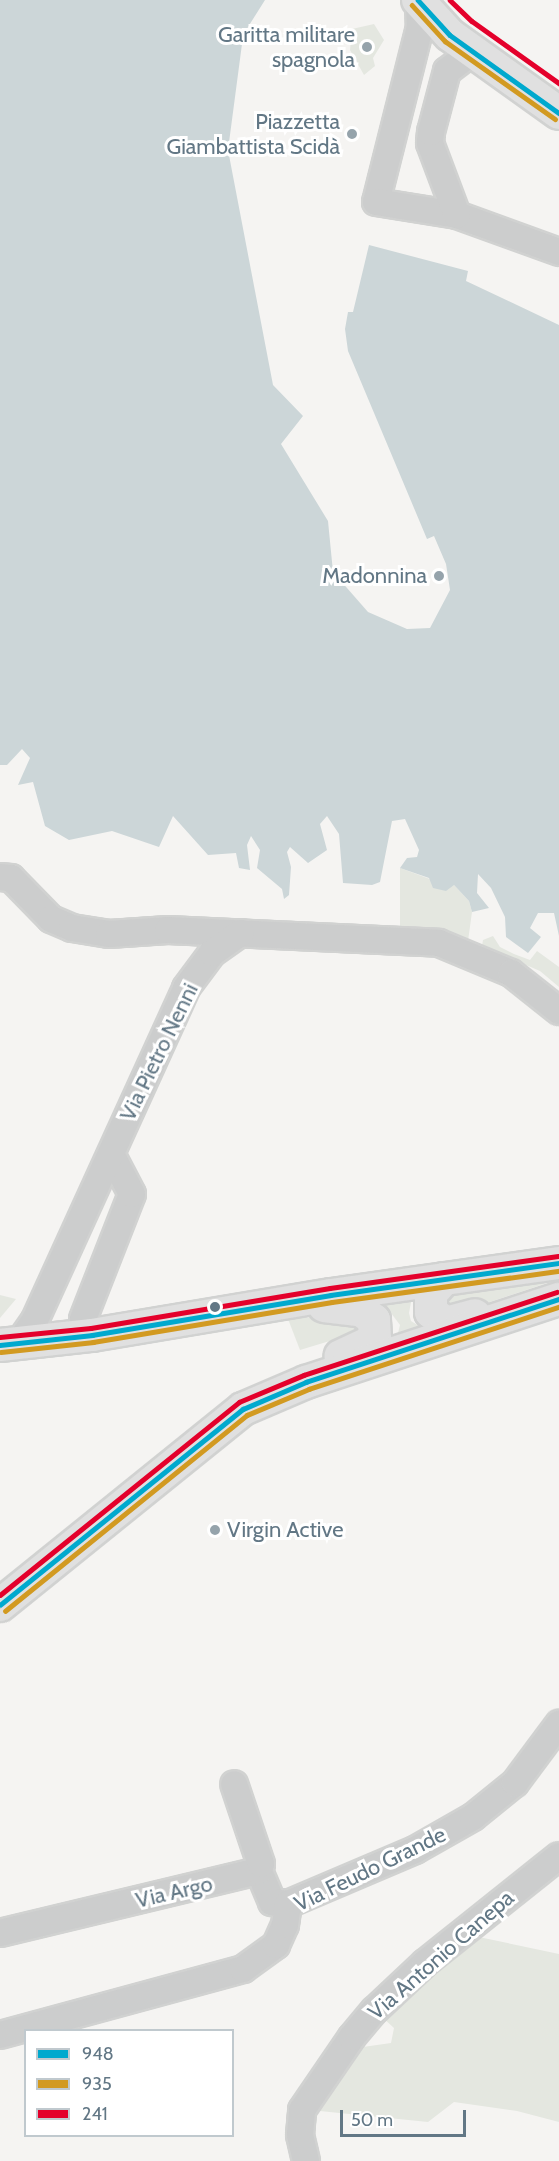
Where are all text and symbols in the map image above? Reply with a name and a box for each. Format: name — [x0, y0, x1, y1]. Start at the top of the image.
place label: Garitta militare spagnola — [218, 21, 355, 72]
marker: Garitta militare spagnola — [360, 40, 374, 54]
place label: Piazzetta Giambattista Scidà — [166, 108, 340, 160]
marker: Piazzetta Giambattista Scidà — [345, 127, 359, 141]
place label: Madonnina — [322, 563, 427, 589]
marker: Madonnina — [432, 569, 446, 583]
street label: Via Pietro Nenni — [114, 979, 204, 1125]
unlabelled marker — [209, 1301, 221, 1313]
place label: Virgin Active — [227, 1517, 343, 1543]
marker: Virgin Active — [208, 1523, 222, 1537]
street label: Via Feudo Grande — [290, 1821, 450, 1917]
street label: Via Argo — [133, 1870, 215, 1914]
street label: Via Antonio Canepa — [363, 1885, 519, 2025]
legend — [24, 2029, 234, 2137]
text: 948 — [82, 2043, 114, 2065]
text: 935 — [82, 2073, 112, 2095]
scale bar — [343, 2098, 469, 2136]
text: 241 — [82, 2103, 108, 2125]
text: 50 m — [351, 2109, 393, 2131]

